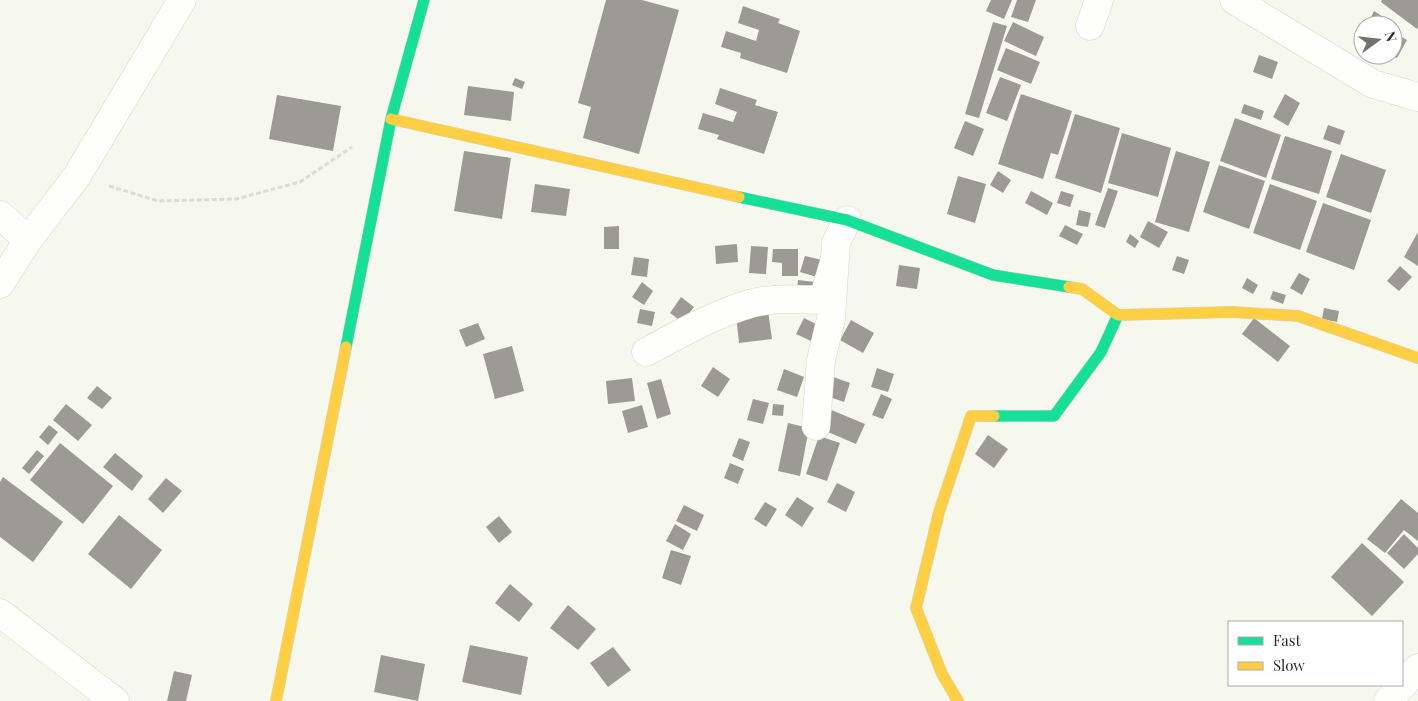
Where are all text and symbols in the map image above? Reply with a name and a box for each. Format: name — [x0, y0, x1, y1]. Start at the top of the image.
north arrow — [1353, 15, 1403, 65]
text: N — [1381, 29, 1402, 44]
legend — [1228, 621, 1403, 686]
text: Fast — [1273, 630, 1302, 650]
text: Slow — [1273, 655, 1305, 675]

